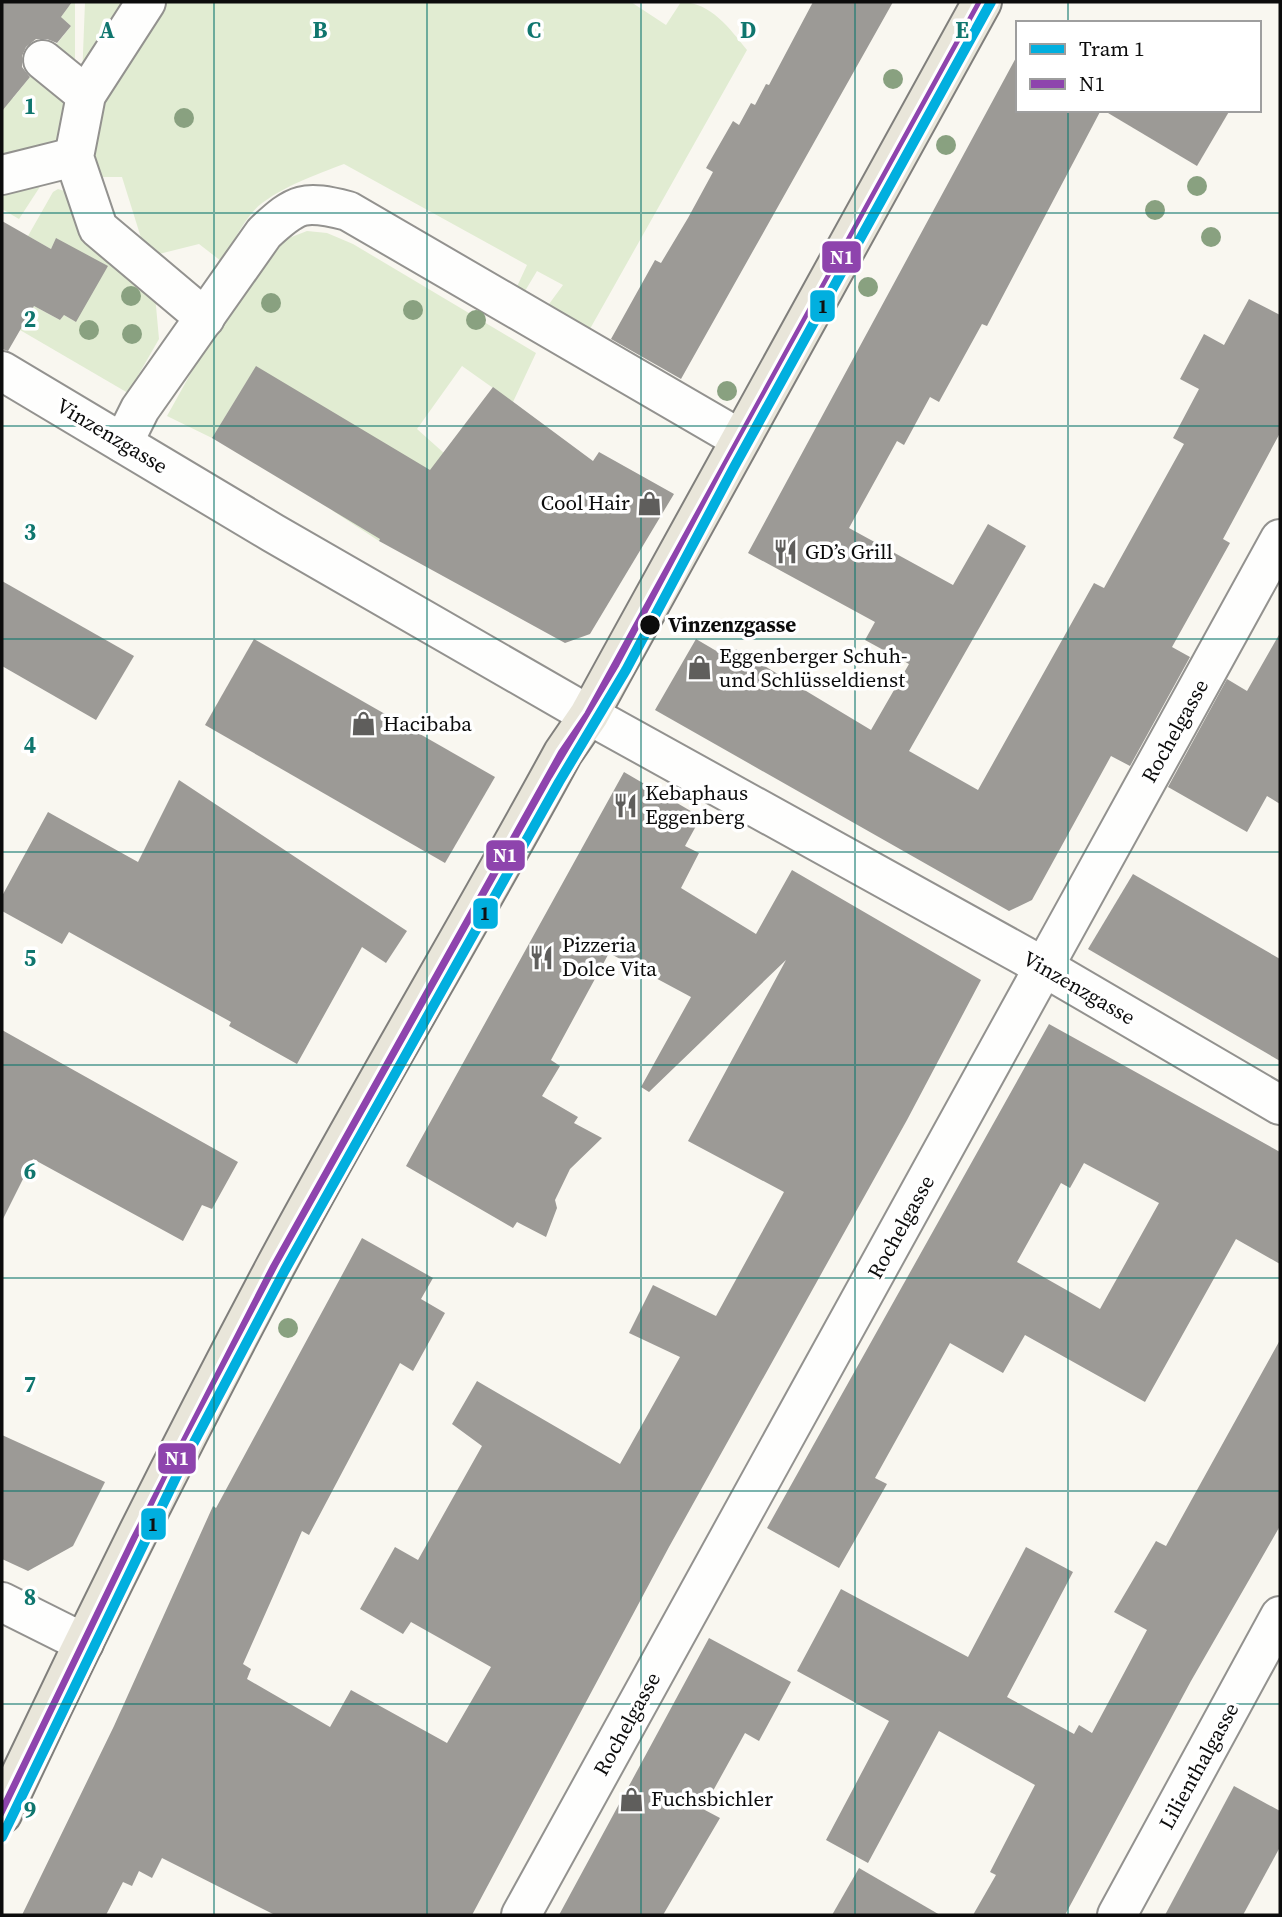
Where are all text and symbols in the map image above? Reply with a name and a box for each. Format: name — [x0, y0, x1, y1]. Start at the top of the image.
text: A — [99, 14, 115, 46]
text: B — [313, 14, 328, 46]
text: C — [527, 14, 541, 46]
text: D — [740, 14, 756, 46]
text: E — [955, 14, 969, 46]
legend — [1016, 21, 1261, 112]
text: Tram 1 — [1079, 34, 1145, 63]
text: N1 — [1079, 69, 1105, 98]
text: 1 — [24, 90, 36, 122]
line badge: N1 — [821, 240, 862, 274]
text: N1 — [830, 244, 854, 270]
line badge: 1 — [809, 289, 836, 323]
text: 1 — [818, 293, 828, 319]
text: 2 — [24, 303, 36, 335]
street label: Vinzenzgasse — [51, 391, 173, 480]
place label: Cool Hair — [541, 488, 630, 517]
shop icon: Cool Hair — [636, 489, 664, 517]
text: 3 — [24, 516, 36, 548]
place label: GD’s Grill — [805, 537, 893, 566]
restaurant icon: GD’s Grill — [771, 538, 799, 566]
place label: Vinzenzgasse — [668, 610, 796, 639]
marker: Vinzenzgasse — [638, 613, 662, 637]
place label: Eggenberger Schuh- und Schlüsseldienst — [719, 641, 908, 694]
shop icon: Eggenberger Schuh- und Schlüsseldienst — [685, 654, 713, 682]
street label: Rochelgasse — [1134, 674, 1215, 788]
place label: Hacibaba — [383, 709, 472, 738]
shop icon: Hacibaba — [349, 710, 377, 738]
text: 4 — [24, 729, 36, 761]
place label: Kebaphaus Eggenberg — [645, 778, 748, 831]
restaurant icon: Kebaphaus Eggenberg — [611, 791, 639, 819]
line badge: N1 — [485, 839, 526, 872]
text: N1 — [493, 842, 517, 868]
line badge: 1 — [472, 897, 499, 930]
text: 1 — [480, 900, 490, 926]
place label: Pizzeria Dolce Vita — [562, 930, 657, 983]
text: 5 — [24, 942, 36, 974]
restaurant icon: Pizzeria Dolce Vita — [528, 943, 556, 971]
street label: Vinzenzgasse — [1018, 944, 1141, 1031]
text: 6 — [24, 1155, 36, 1187]
street label: Rochelgasse — [860, 1170, 941, 1284]
text: 7 — [24, 1368, 36, 1400]
line badge: N1 — [157, 1442, 197, 1475]
text: N1 — [165, 1445, 189, 1471]
line badge: 1 — [140, 1507, 167, 1541]
text: 1 — [148, 1511, 158, 1537]
text: 8 — [24, 1581, 36, 1613]
street label: Rochelgasse — [586, 1667, 667, 1781]
street label: Lilienthalgasse — [1152, 1697, 1245, 1834]
place label: Fuchsbichler — [651, 1784, 773, 1813]
shop icon: Fuchsbichler — [617, 1785, 645, 1813]
text: 9 — [24, 1794, 36, 1826]

